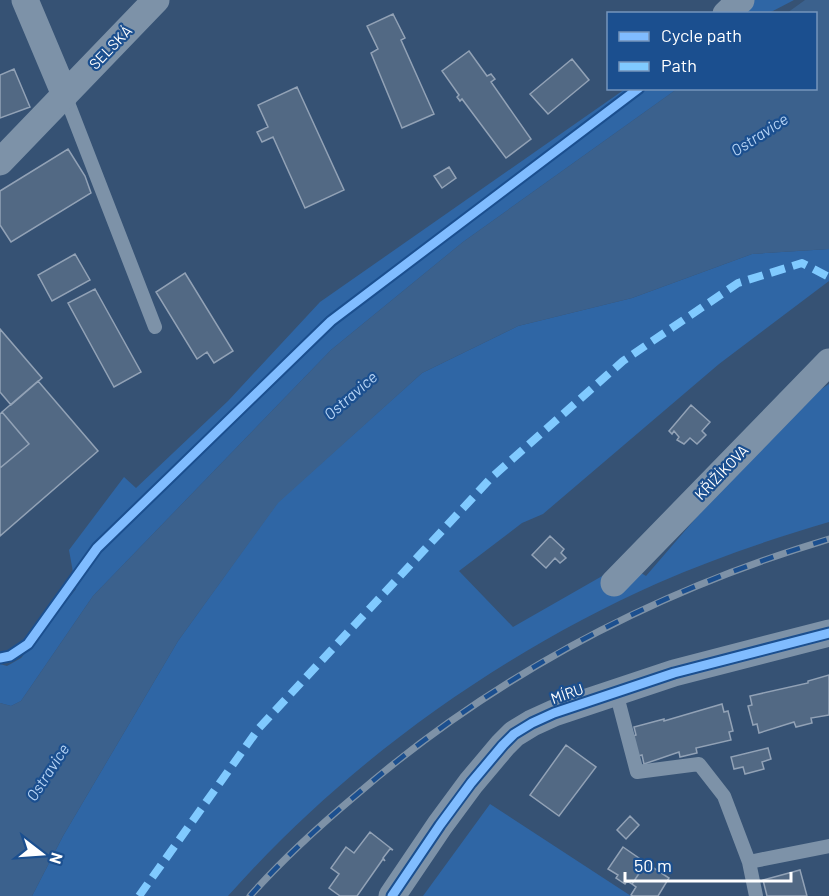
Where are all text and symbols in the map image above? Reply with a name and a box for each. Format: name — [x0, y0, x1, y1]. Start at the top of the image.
legend — [607, 12, 817, 90]
street label: SELSKÁ — [85, 21, 135, 73]
text: Cycle path — [661, 24, 742, 46]
text: Path — [661, 54, 697, 76]
water label: Ostravice — [727, 109, 791, 159]
water label: Ostravice — [319, 367, 381, 423]
street label: KŘIŽÍKOVA — [691, 441, 751, 503]
street label: MÍRU — [548, 679, 586, 707]
water label: Ostravice — [22, 740, 72, 804]
north arrow — [12, 824, 72, 884]
scale bar — [625, 845, 792, 883]
text: N — [46, 851, 67, 866]
text: 50 m — [634, 854, 672, 876]

